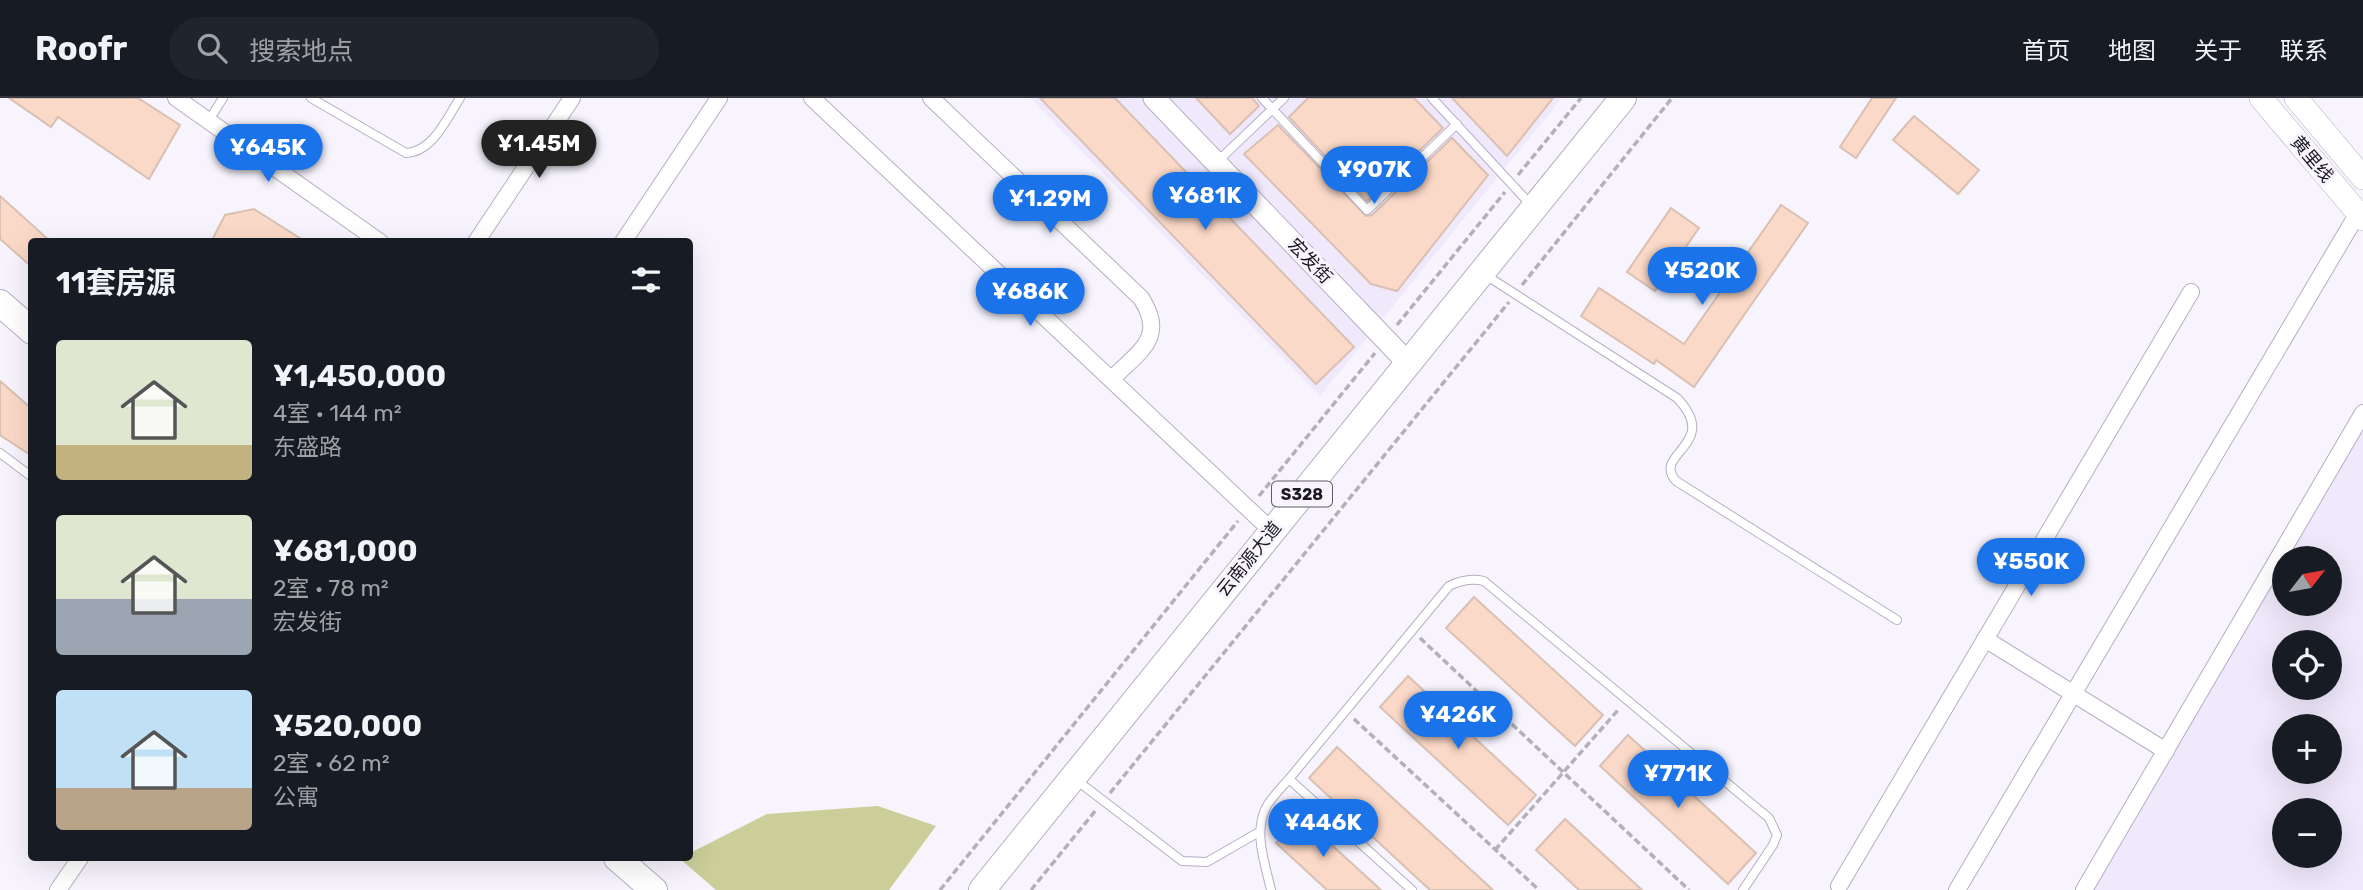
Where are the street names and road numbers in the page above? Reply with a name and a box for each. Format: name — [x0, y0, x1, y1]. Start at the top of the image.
street label: 黄里线 — [2286, 131, 2338, 187]
street label: 宏发街 — [1283, 234, 1337, 288]
road number: S328 — [1272, 482, 1332, 506]
street label: 云南源大道 — [1212, 517, 1286, 601]

